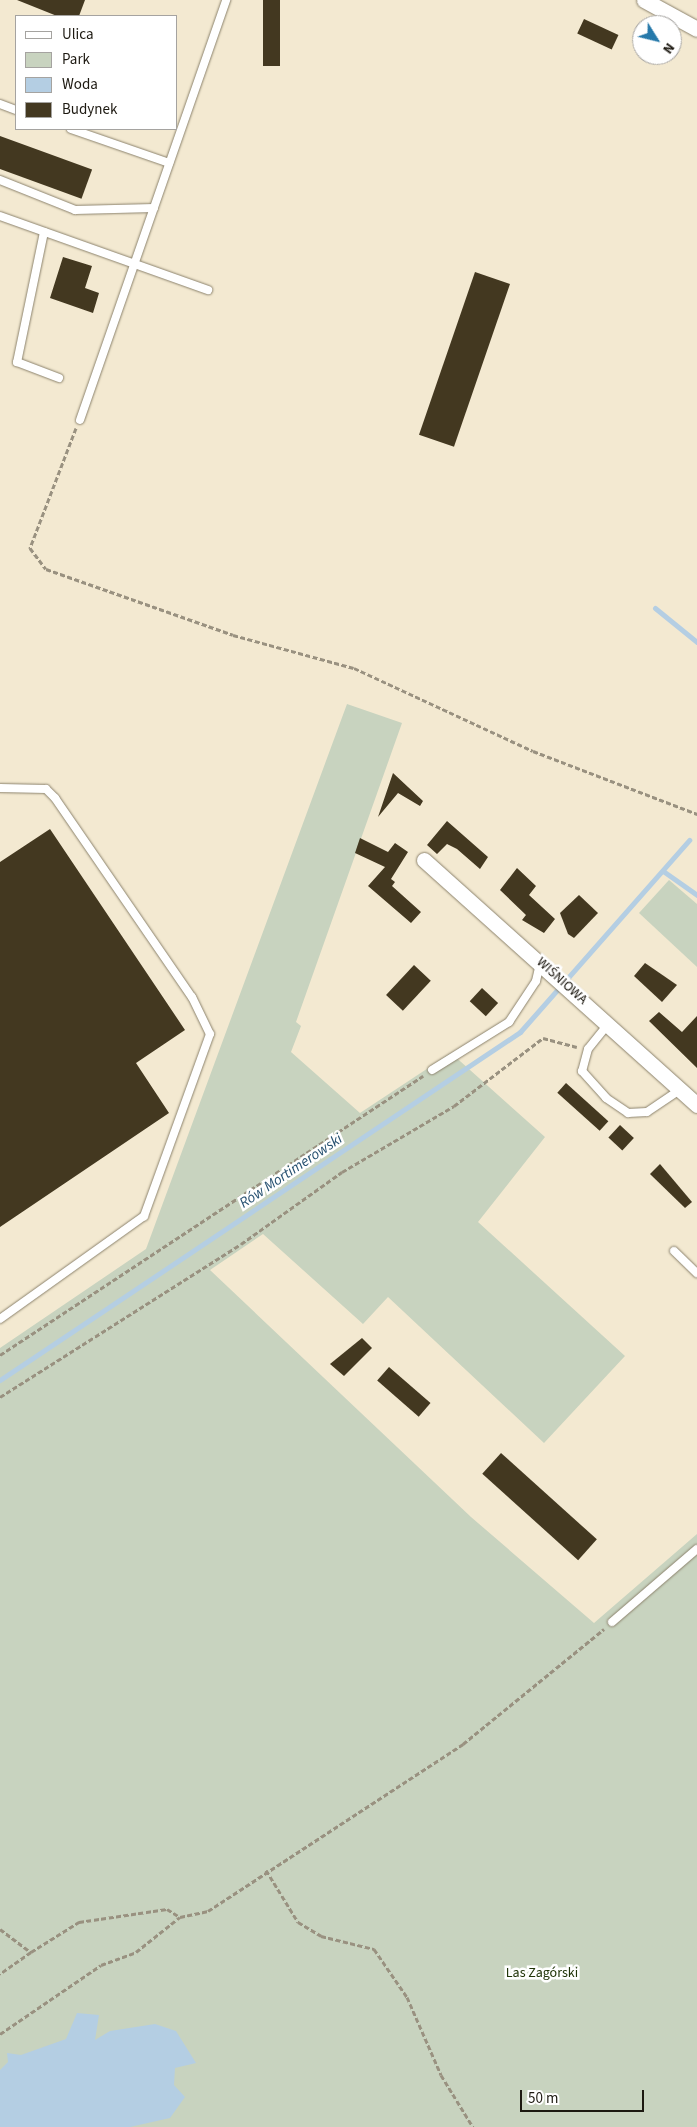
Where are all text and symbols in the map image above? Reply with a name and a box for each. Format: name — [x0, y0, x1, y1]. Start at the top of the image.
legend — [15, 15, 178, 130]
north arrow — [632, 15, 682, 65]
text: Ulica — [62, 24, 93, 45]
text: N — [657, 39, 679, 58]
text: Park — [62, 49, 90, 70]
text: Woda — [62, 74, 98, 95]
text: Budynek — [62, 99, 117, 120]
street label: WIŚNIOWA — [533, 954, 591, 1008]
water label: Rów Mortimerowski — [236, 1130, 346, 1212]
park label: Las Zagórski — [506, 1965, 578, 1981]
scale bar — [522, 2080, 646, 2112]
text: 50 m — [528, 2088, 558, 2109]

